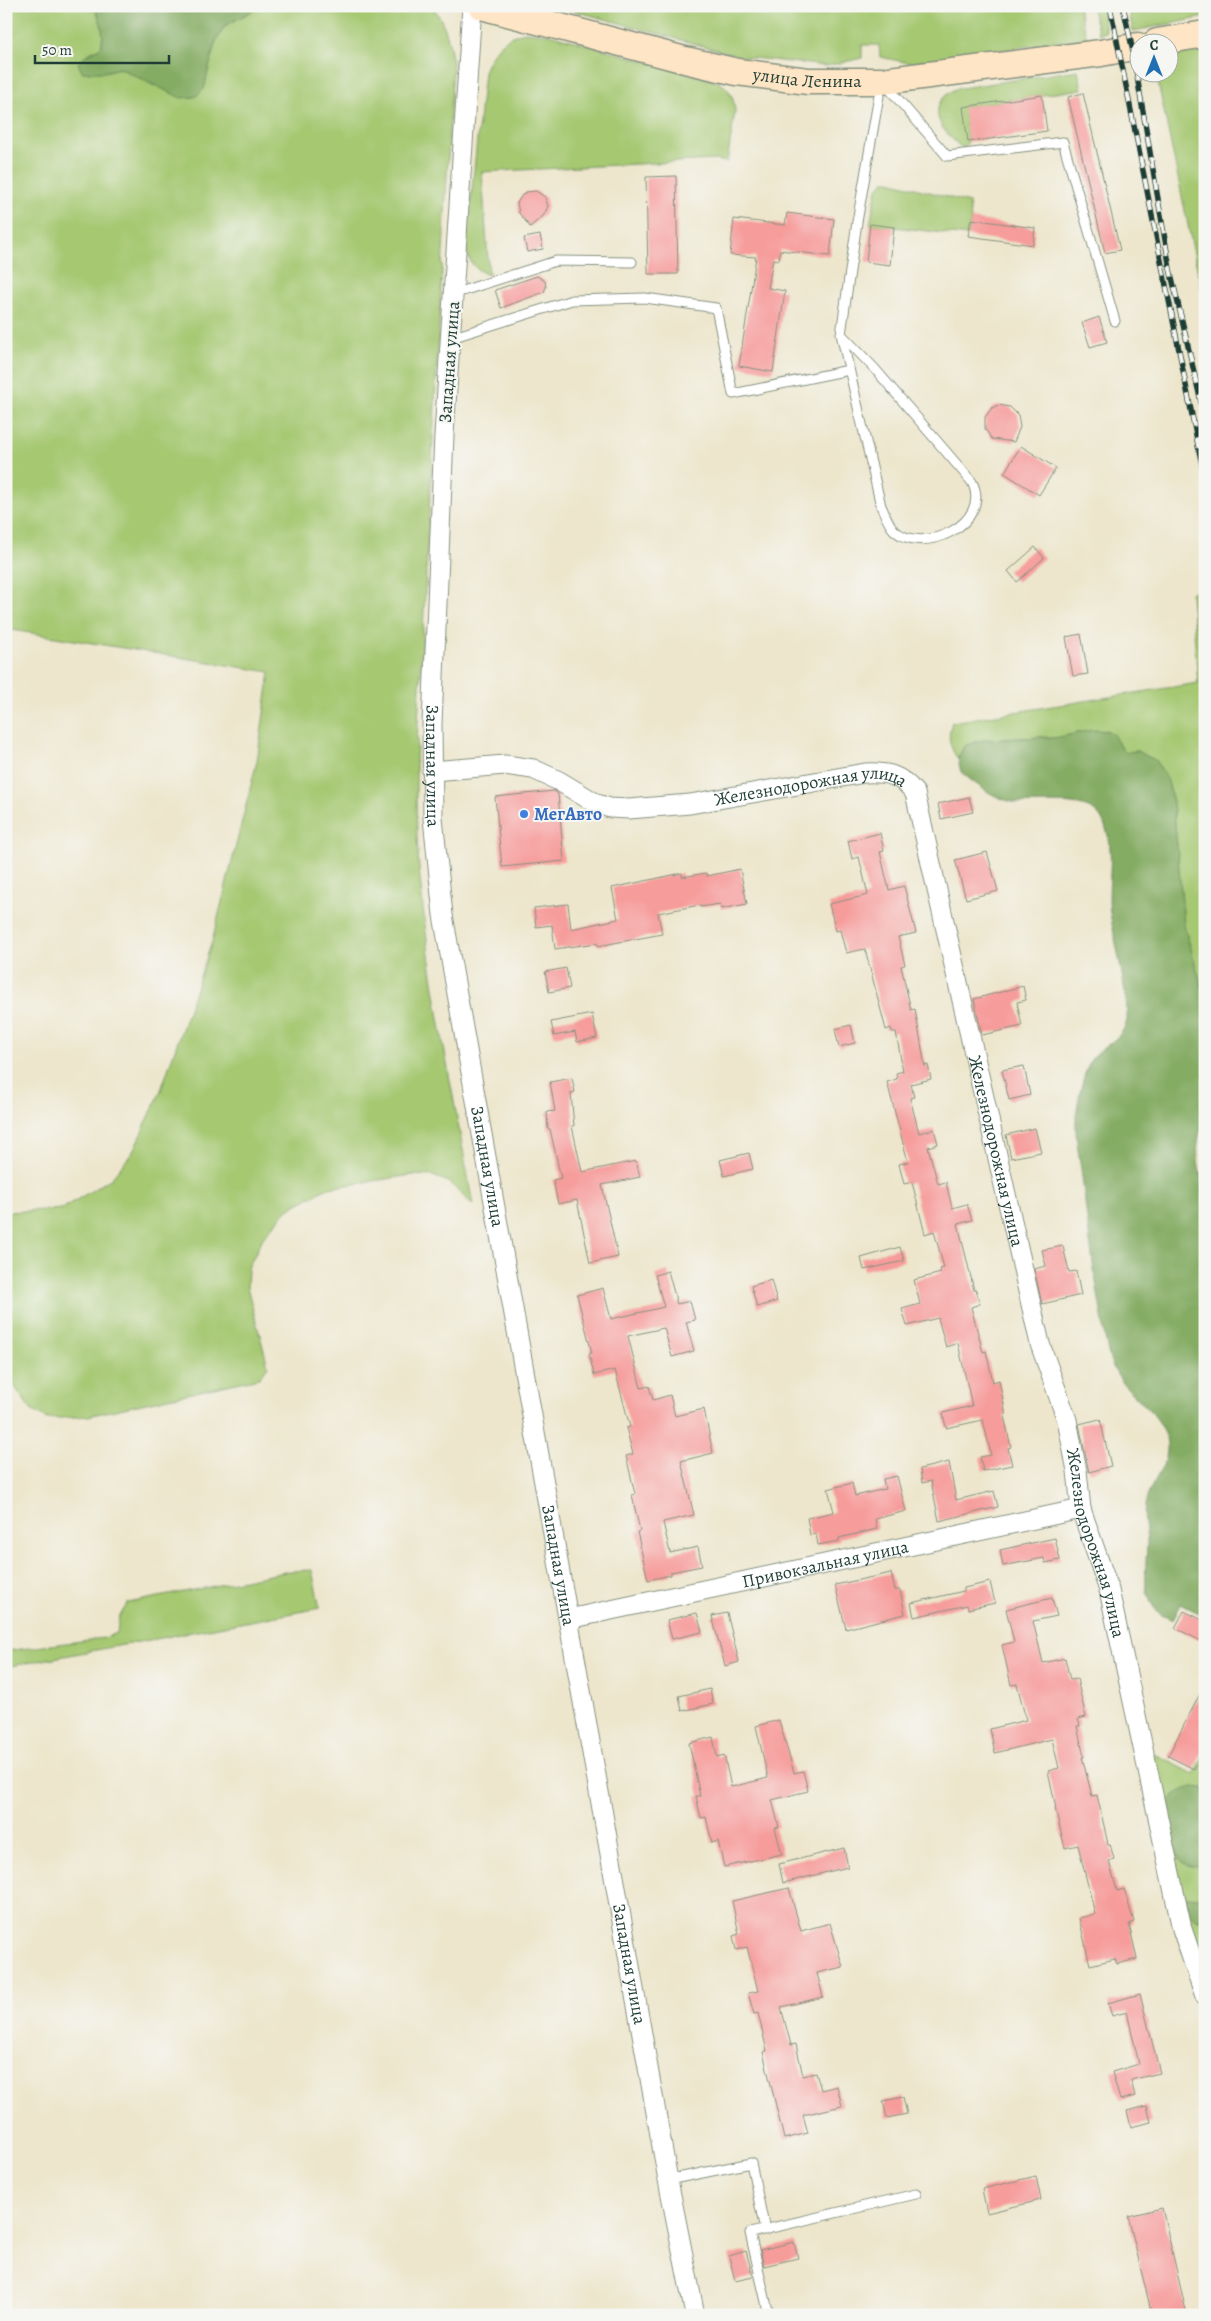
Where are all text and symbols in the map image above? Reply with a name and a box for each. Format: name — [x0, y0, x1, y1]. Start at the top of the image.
scale bar — [35, 32, 169, 64]
north arrow — [1128, 32, 1178, 82]
text: С — [1150, 36, 1159, 55]
text: 50 m — [42, 40, 72, 60]
street label: улица Ленина — [750, 62, 862, 94]
street label: Западная улица — [433, 300, 465, 424]
street label: Западная улица — [420, 704, 446, 829]
street label: Железнодорожная улица — [712, 761, 913, 811]
place label: МегАвто — [534, 802, 602, 826]
marker: МегАвто — [518, 808, 530, 820]
street label: Железнодорожная улица — [963, 1053, 1030, 1250]
street label: Западная улица — [465, 1104, 510, 1229]
street label: Железнодорожная улица — [1061, 1446, 1131, 1641]
street label: Западная улица — [536, 1503, 581, 1628]
street label: Привокзальная улица — [740, 1534, 911, 1594]
street label: Западная улица — [607, 1902, 652, 2027]

